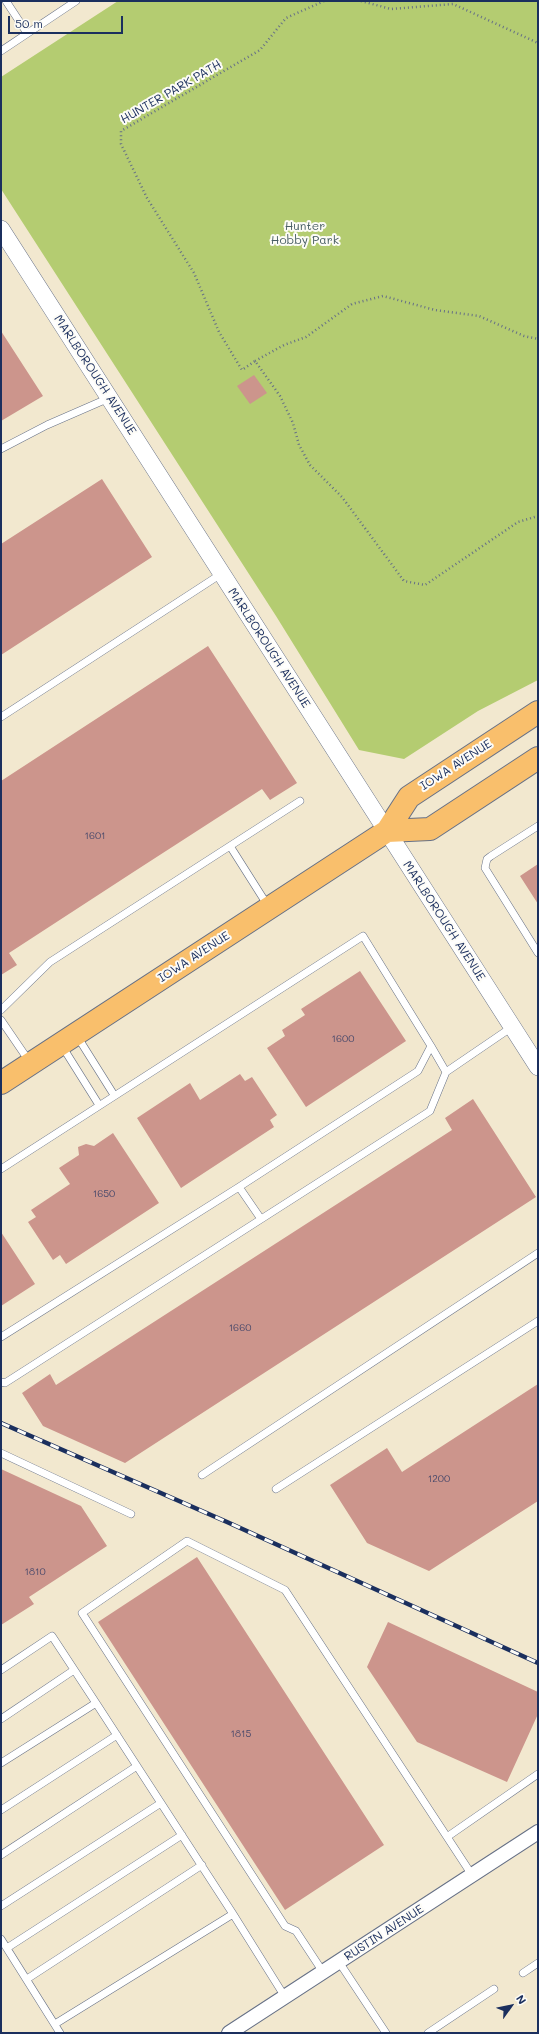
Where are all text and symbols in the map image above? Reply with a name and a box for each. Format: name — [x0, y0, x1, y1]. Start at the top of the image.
scale bar — [10, 8, 125, 34]
text: 50 m — [15, 15, 43, 31]
street label: HUNTER PARK PATH — [118, 57, 224, 127]
park label: Hunter Hobby Park — [271, 219, 339, 247]
street label: MARLBOROUGH AVENUE — [51, 312, 139, 438]
street label: MARLBOROUGH AVENUE — [225, 585, 313, 711]
street label: IOWA AVENUE — [418, 737, 494, 793]
house number: 1601 — [84, 830, 106, 842]
street label: MARLBOROUGH AVENUE — [400, 858, 488, 984]
street label: IOWA AVENUE — [156, 929, 232, 985]
house number: 1600 — [332, 1033, 354, 1045]
house number: 1650 — [93, 1188, 115, 1200]
house number: 1660 — [229, 1322, 251, 1334]
house number: 1200 — [428, 1473, 450, 1485]
house number: 1810 — [24, 1566, 46, 1578]
house number: 1815 — [231, 1728, 251, 1740]
street label: RUSTIN AVENUE — [342, 1902, 426, 1964]
north arrow — [491, 1986, 531, 2026]
text: N — [513, 1992, 530, 2007]

